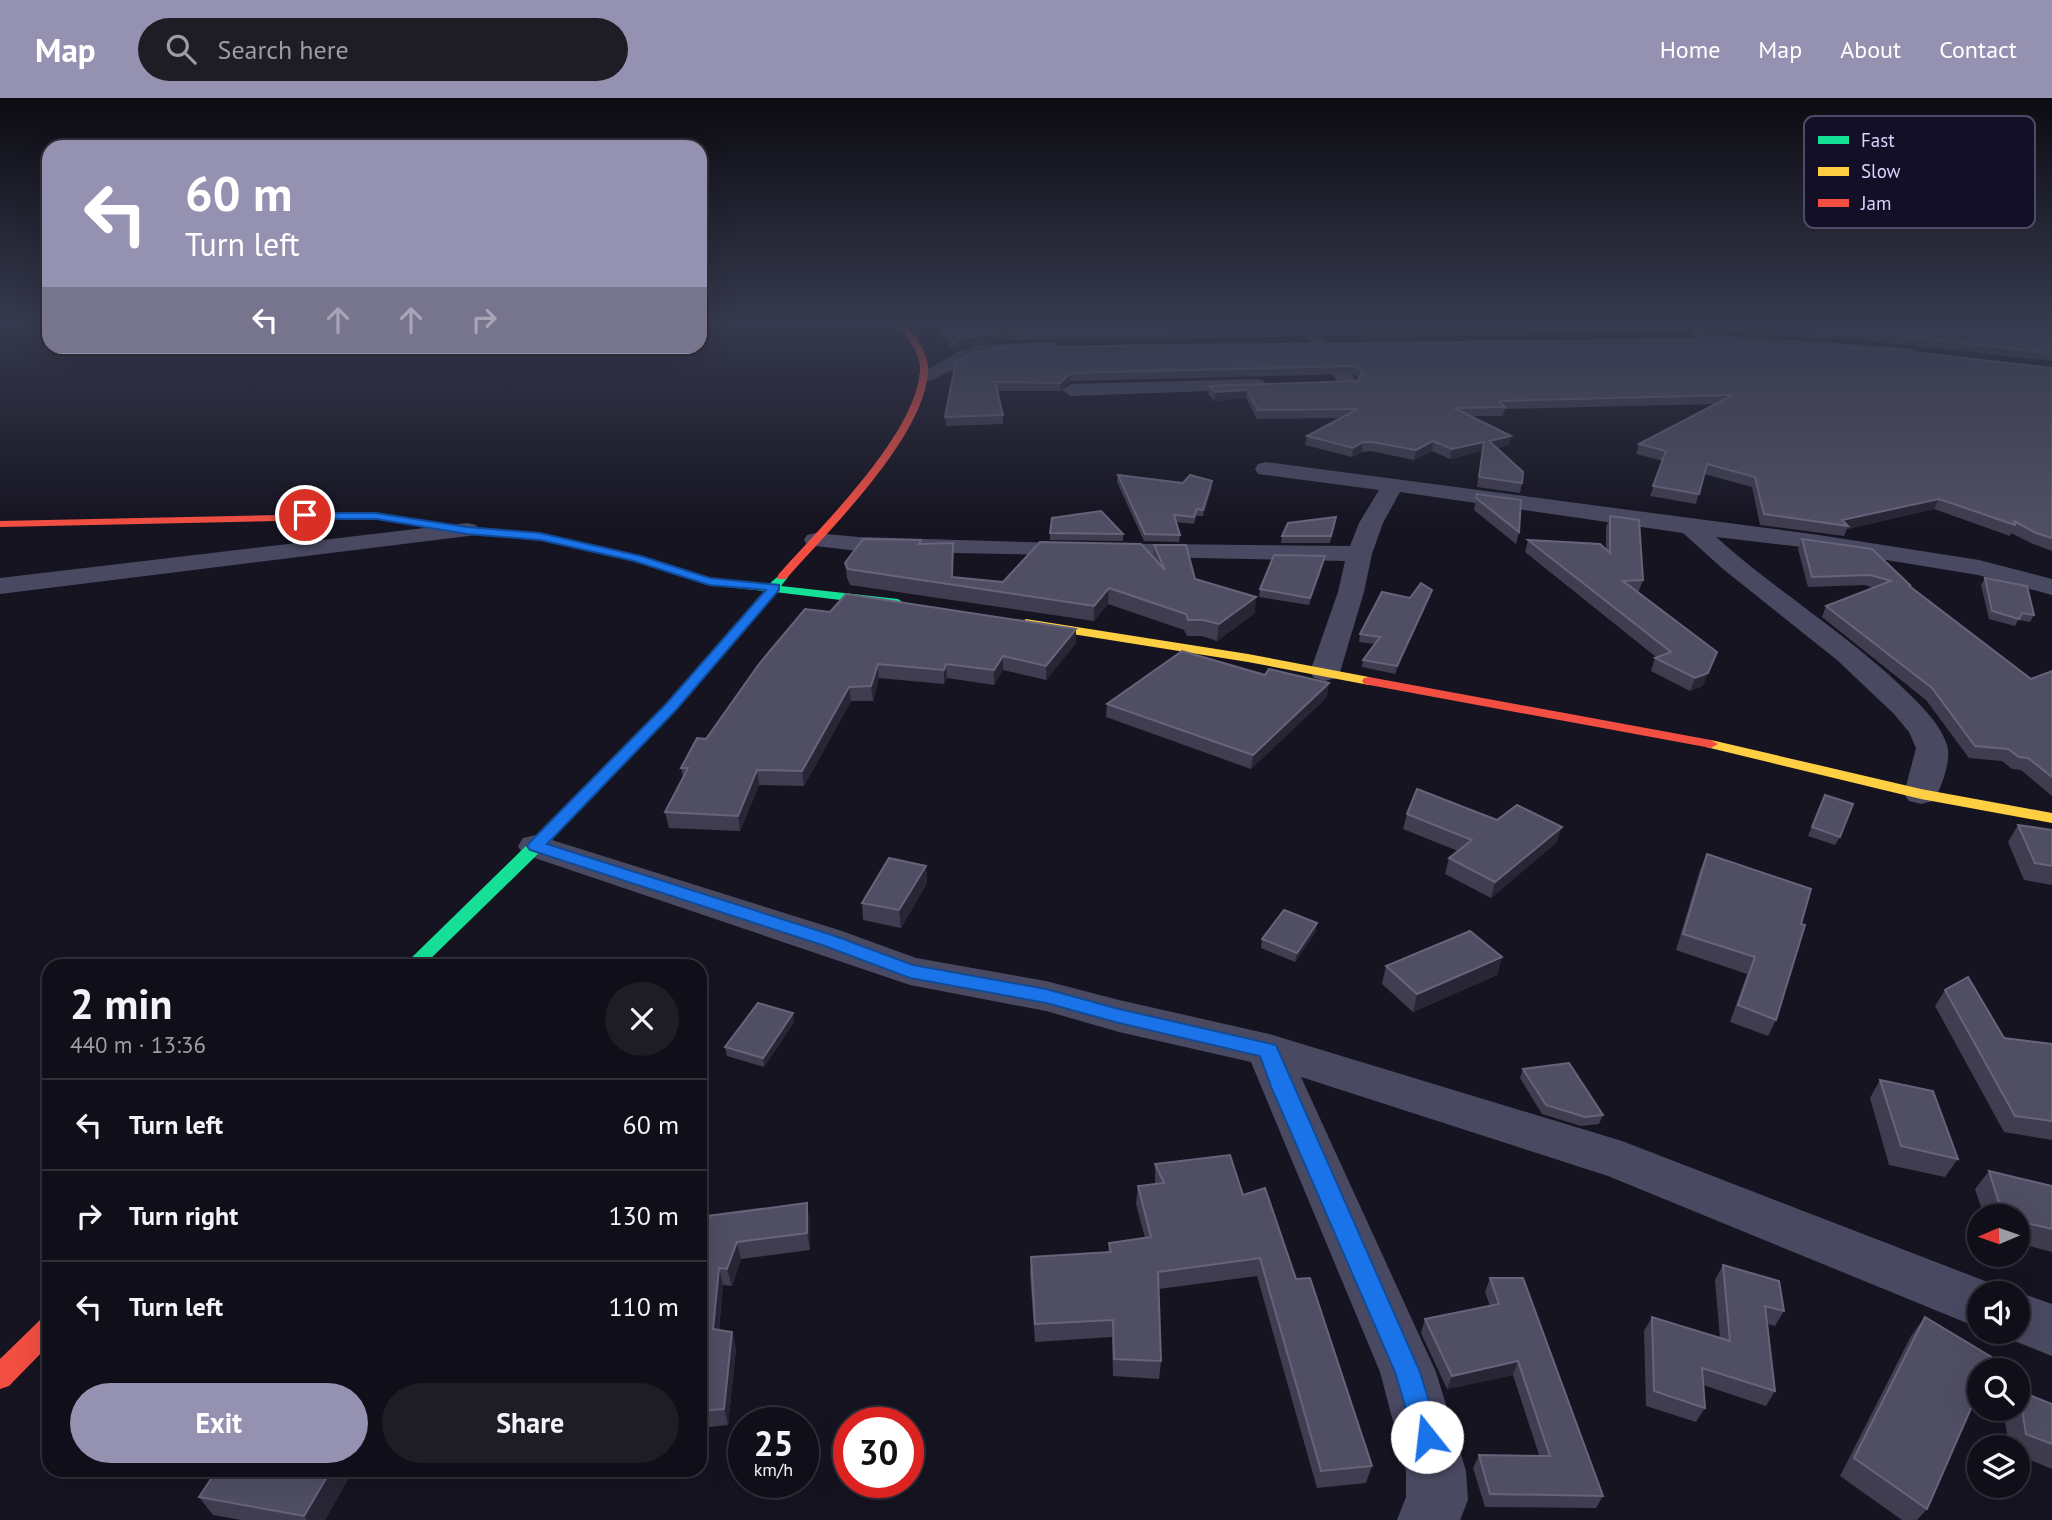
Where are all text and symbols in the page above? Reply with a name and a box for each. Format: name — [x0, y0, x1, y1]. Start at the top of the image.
search box — [138, 18, 628, 81]
text: Map — [35, 28, 96, 71]
icon: search — [162, 30, 200, 68]
text: Search here — [218, 33, 349, 66]
text: Home — [1660, 34, 1720, 65]
text: Map — [1758, 34, 1802, 65]
text: About — [1840, 34, 1901, 65]
text: Contact — [1939, 34, 2017, 65]
legend — [1804, 116, 2035, 228]
text: Fast — [1861, 128, 1895, 152]
text: Slow — [1861, 159, 1901, 183]
text: 60 m — [185, 161, 292, 225]
icon: left — [70, 168, 161, 259]
text: Jam — [1860, 191, 1891, 215]
text: Turn left — [185, 223, 300, 265]
icon: left — [246, 301, 284, 339]
icon: ahead — [319, 301, 357, 339]
icon: ahead — [392, 301, 430, 339]
icon: right — [465, 301, 503, 339]
pin — [275, 485, 335, 545]
icon: arrive — [286, 496, 324, 534]
text: 2 min — [70, 976, 172, 1031]
button: close — [605, 982, 679, 1056]
text: 440 m · 13:36 — [70, 1030, 206, 1059]
icon: left — [70, 1106, 108, 1144]
text: Turn left — [129, 1108, 223, 1141]
text: 60 m — [623, 1108, 679, 1141]
icon: right — [70, 1197, 108, 1235]
text: Turn right — [129, 1199, 238, 1232]
text: 130 m — [608, 1199, 679, 1232]
north arrow — [1967, 1204, 2030, 1267]
map controls — [1967, 1204, 2030, 1498]
button: sound — [1967, 1281, 2030, 1344]
icon: left — [70, 1288, 108, 1326]
text: Turn left — [129, 1290, 223, 1323]
text: 110 m — [608, 1290, 679, 1323]
button: search — [1967, 1358, 2030, 1421]
button: Exit — [70, 1383, 368, 1463]
button: Share — [382, 1383, 679, 1463]
position arrow — [1390, 1400, 1464, 1474]
speed limit sign: 30 — [833, 1407, 924, 1498]
text: 25 — [754, 1420, 793, 1466]
button: layers — [1967, 1435, 2030, 1498]
text: km/h — [754, 1458, 793, 1481]

